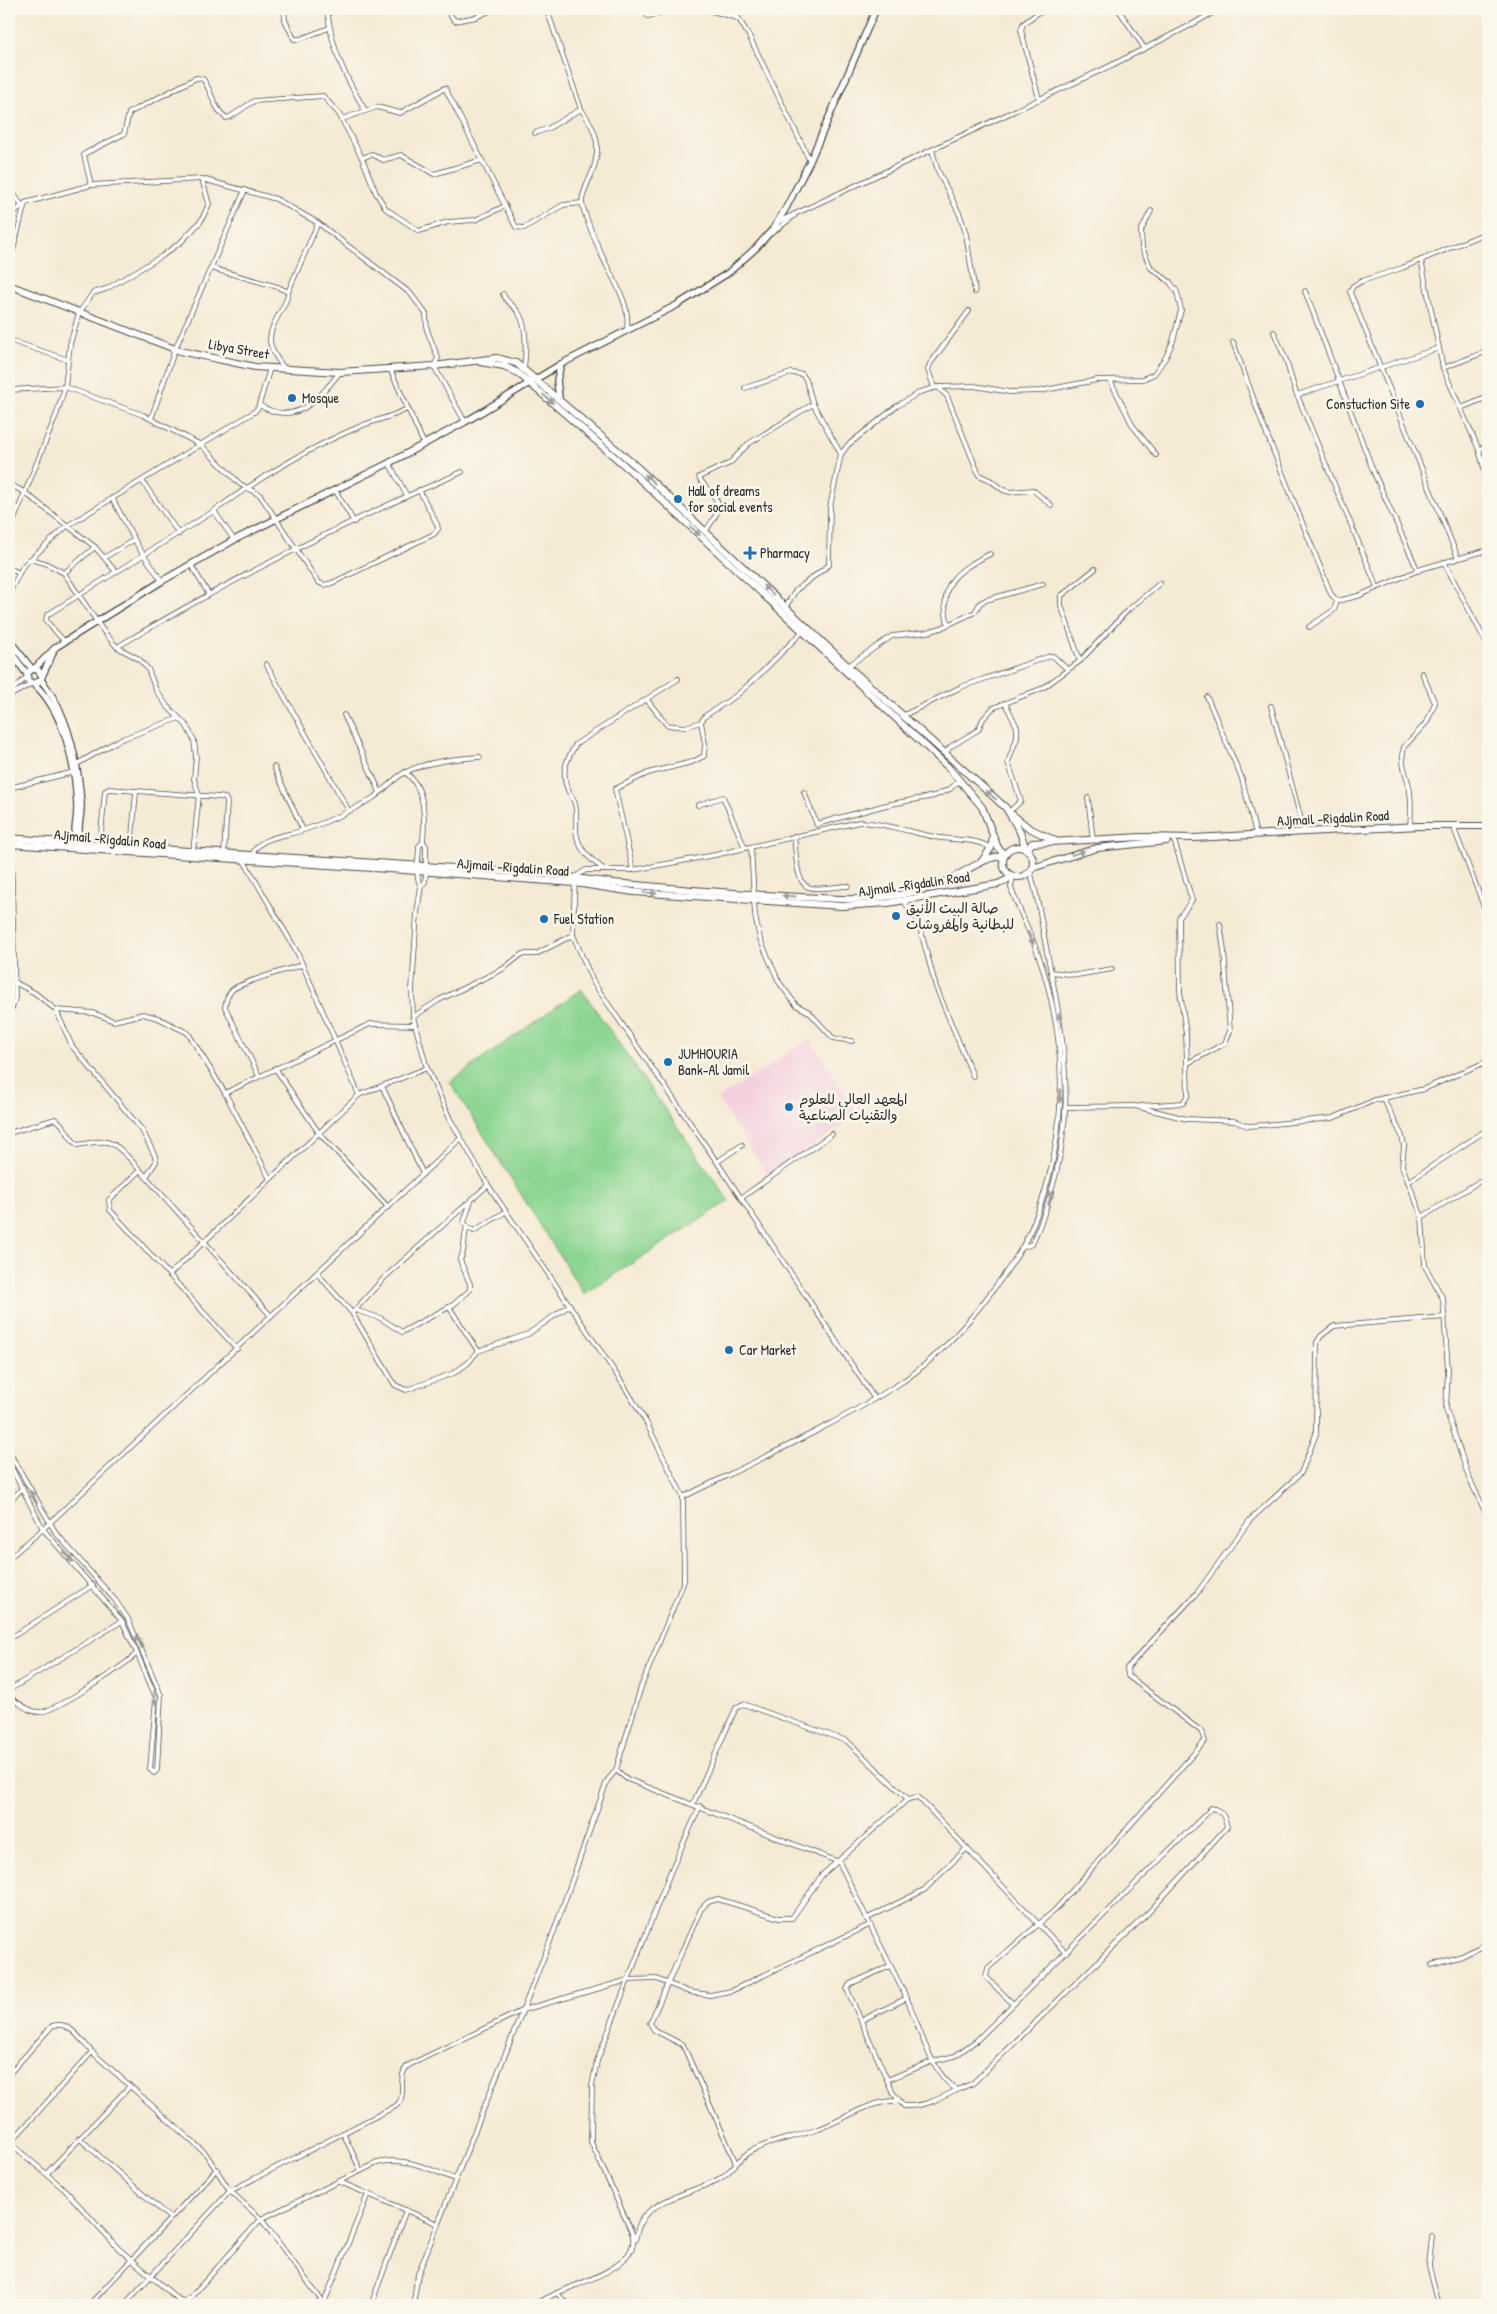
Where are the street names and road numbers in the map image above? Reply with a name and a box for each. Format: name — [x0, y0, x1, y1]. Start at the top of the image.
street label: Libya Street — [207, 334, 271, 364]
street label: AJjmail -Rigdalin Road — [1277, 805, 1390, 831]
street label: AJjmail -Rigdalin Road — [53, 824, 167, 854]
street label: AJjmail -Rigdalin Road — [456, 853, 570, 881]
street label: AJjmail -Rigdalin Road — [857, 866, 971, 902]

